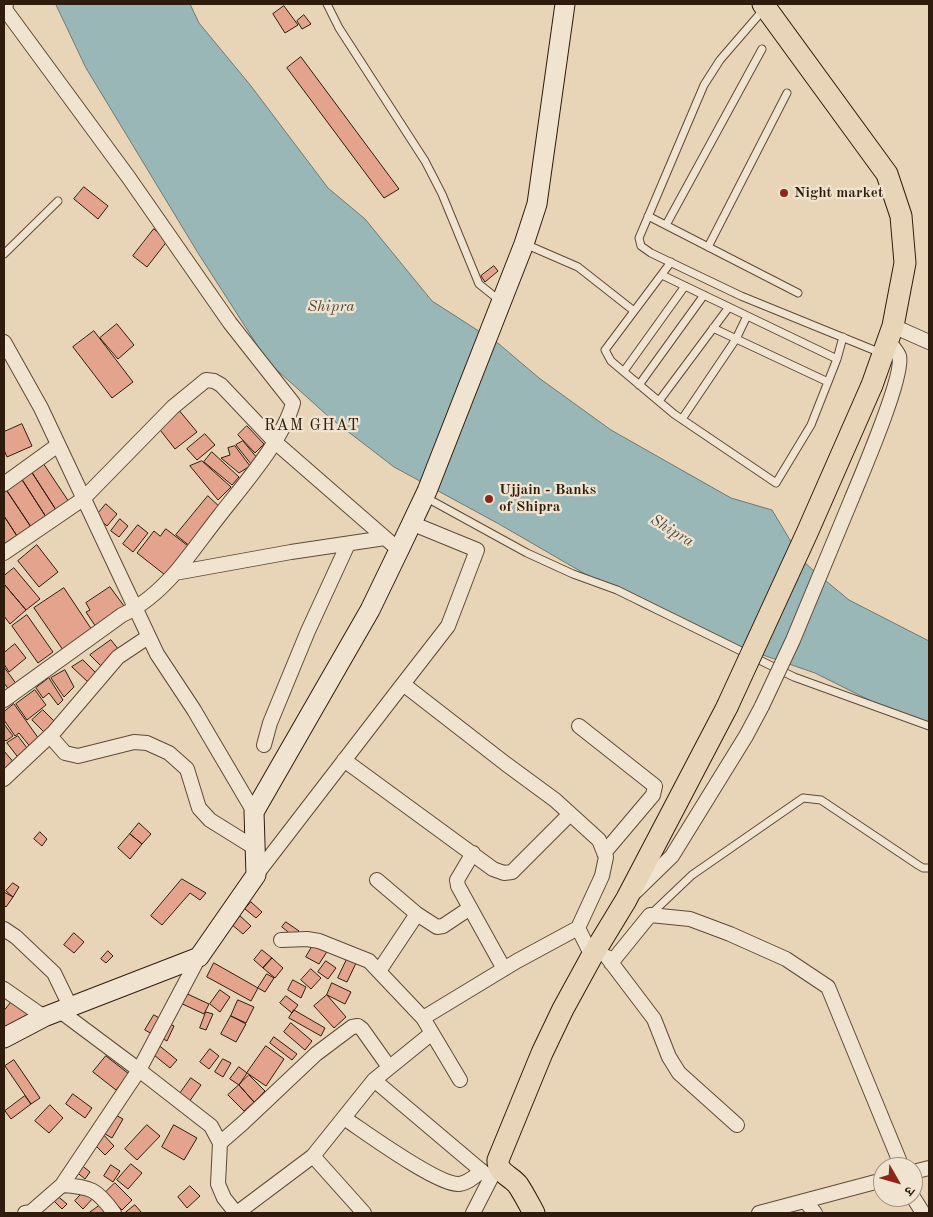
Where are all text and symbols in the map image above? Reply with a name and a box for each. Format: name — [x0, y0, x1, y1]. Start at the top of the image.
place label: Night market — [794, 184, 883, 202]
marker: Night market — [778, 187, 790, 199]
water label: Shipra — [307, 297, 355, 317]
district label: RAM GHAT — [263, 416, 361, 436]
place label: Ujjain - Banks of Shipra — [499, 481, 596, 516]
marker: Ujjain - Banks of Shipra — [483, 493, 495, 505]
water label: Shipra — [647, 511, 697, 551]
north arrow — [873, 1157, 923, 1207]
text: उ — [901, 1183, 917, 1198]

